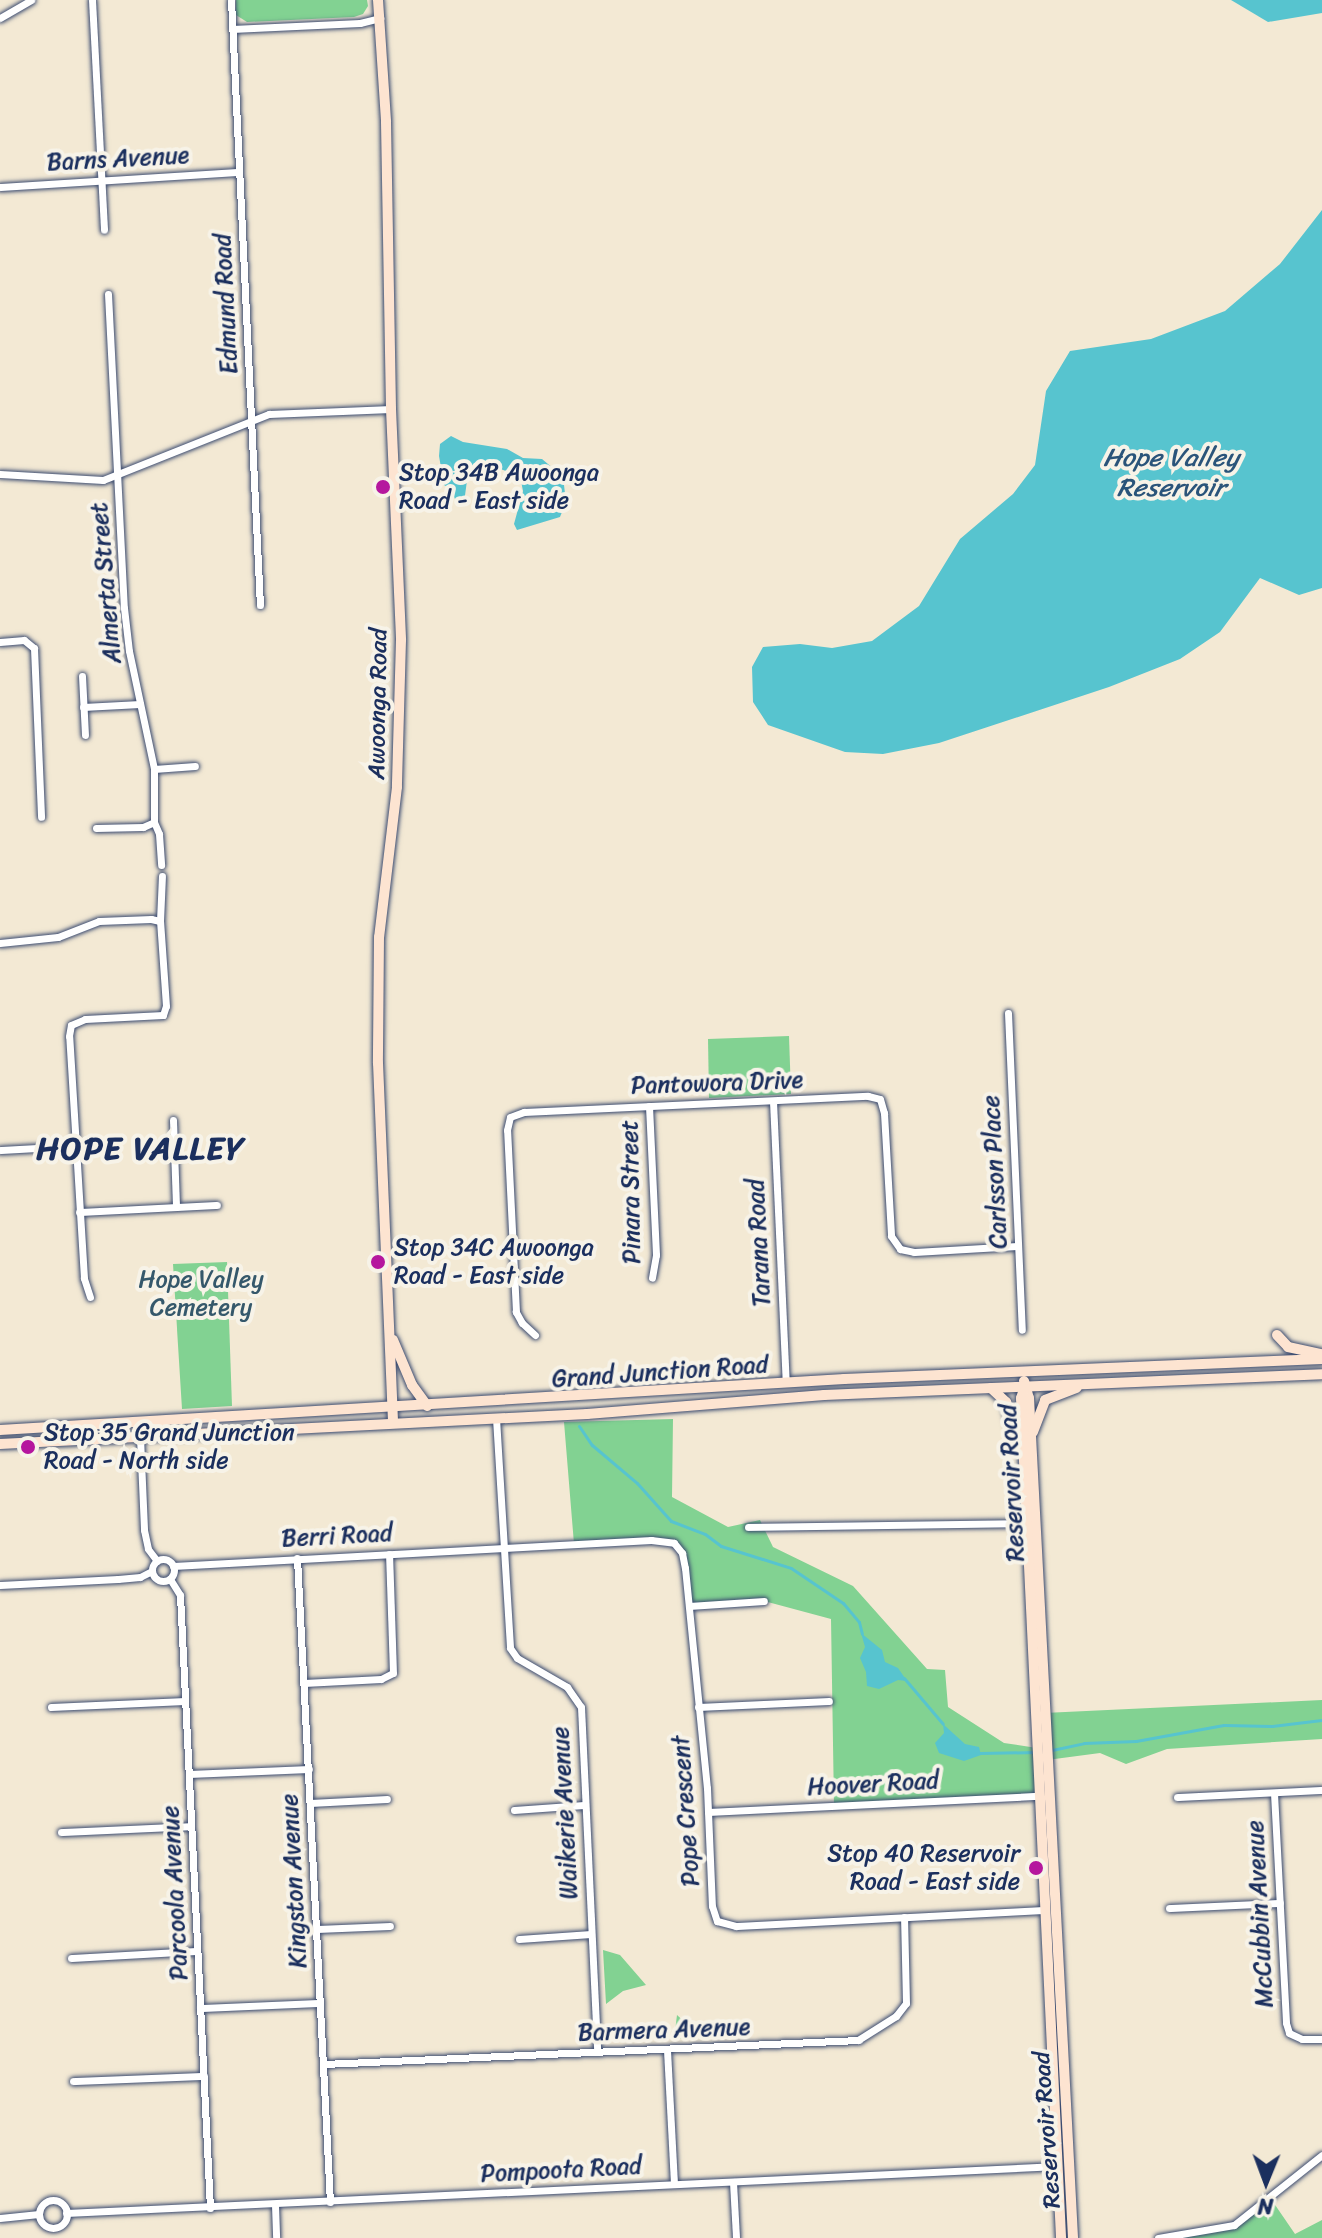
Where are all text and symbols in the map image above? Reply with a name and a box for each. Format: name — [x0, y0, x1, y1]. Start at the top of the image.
street label: Barns Avenue — [46, 141, 190, 177]
street label: Edmund Road — [208, 233, 244, 375]
water label: Hope Valley Reservoir — [1104, 442, 1238, 504]
place label: Stop 34B Awoonga Road - East side — [399, 459, 599, 515]
marker: Stop 34B Awoonga Road - East side — [374, 478, 392, 496]
street label: Almerta Street — [85, 501, 127, 665]
street label: Awoonga Road — [362, 628, 394, 780]
street label: Pantowora Drive — [630, 1066, 804, 1100]
street label: Carlsson Place — [977, 1094, 1013, 1250]
street label: Pinara Street — [615, 1120, 647, 1264]
district label: HOPE VALLEY — [36, 1130, 246, 1168]
street label: Tarana Road — [741, 1178, 777, 1308]
place label: Stop 34C Awoonga Road - East side — [394, 1234, 594, 1290]
marker: Stop 34C Awoonga Road - East side — [369, 1253, 387, 1271]
park label: Hope Valley Cemetery — [139, 1266, 263, 1322]
street label: Grand Junction Road — [551, 1350, 769, 1394]
street label: Reservoir Road — [994, 1404, 1030, 1562]
place label: Stop 35 Grand Junction Road - North side — [44, 1419, 294, 1475]
marker: Stop 35 Grand Junction Road - North side — [19, 1438, 37, 1456]
street label: Berri Road — [281, 1519, 393, 1553]
street label: Waikerie Avenue — [546, 1726, 584, 1900]
street label: Pope Crescent — [666, 1733, 706, 1889]
street label: Hoover Road — [807, 1766, 939, 1802]
street label: Kingston Avenue — [275, 1793, 313, 1969]
street label: Parcoola Avenue — [156, 1805, 194, 1981]
street label: McCubbin Avenue — [1241, 1820, 1279, 2008]
place label: Stop 40 Reservoir Road - East side — [827, 1840, 1020, 1896]
marker: Stop 40 Reservoir Road - East side — [1027, 1859, 1045, 1877]
street label: Barmera Avenue — [577, 2013, 751, 2047]
street label: Reservoir Road — [1027, 2051, 1067, 2209]
north arrow — [1226, 2142, 1306, 2222]
street label: Pompoota Road — [480, 2151, 642, 2189]
text: N — [1258, 2187, 1274, 2226]

